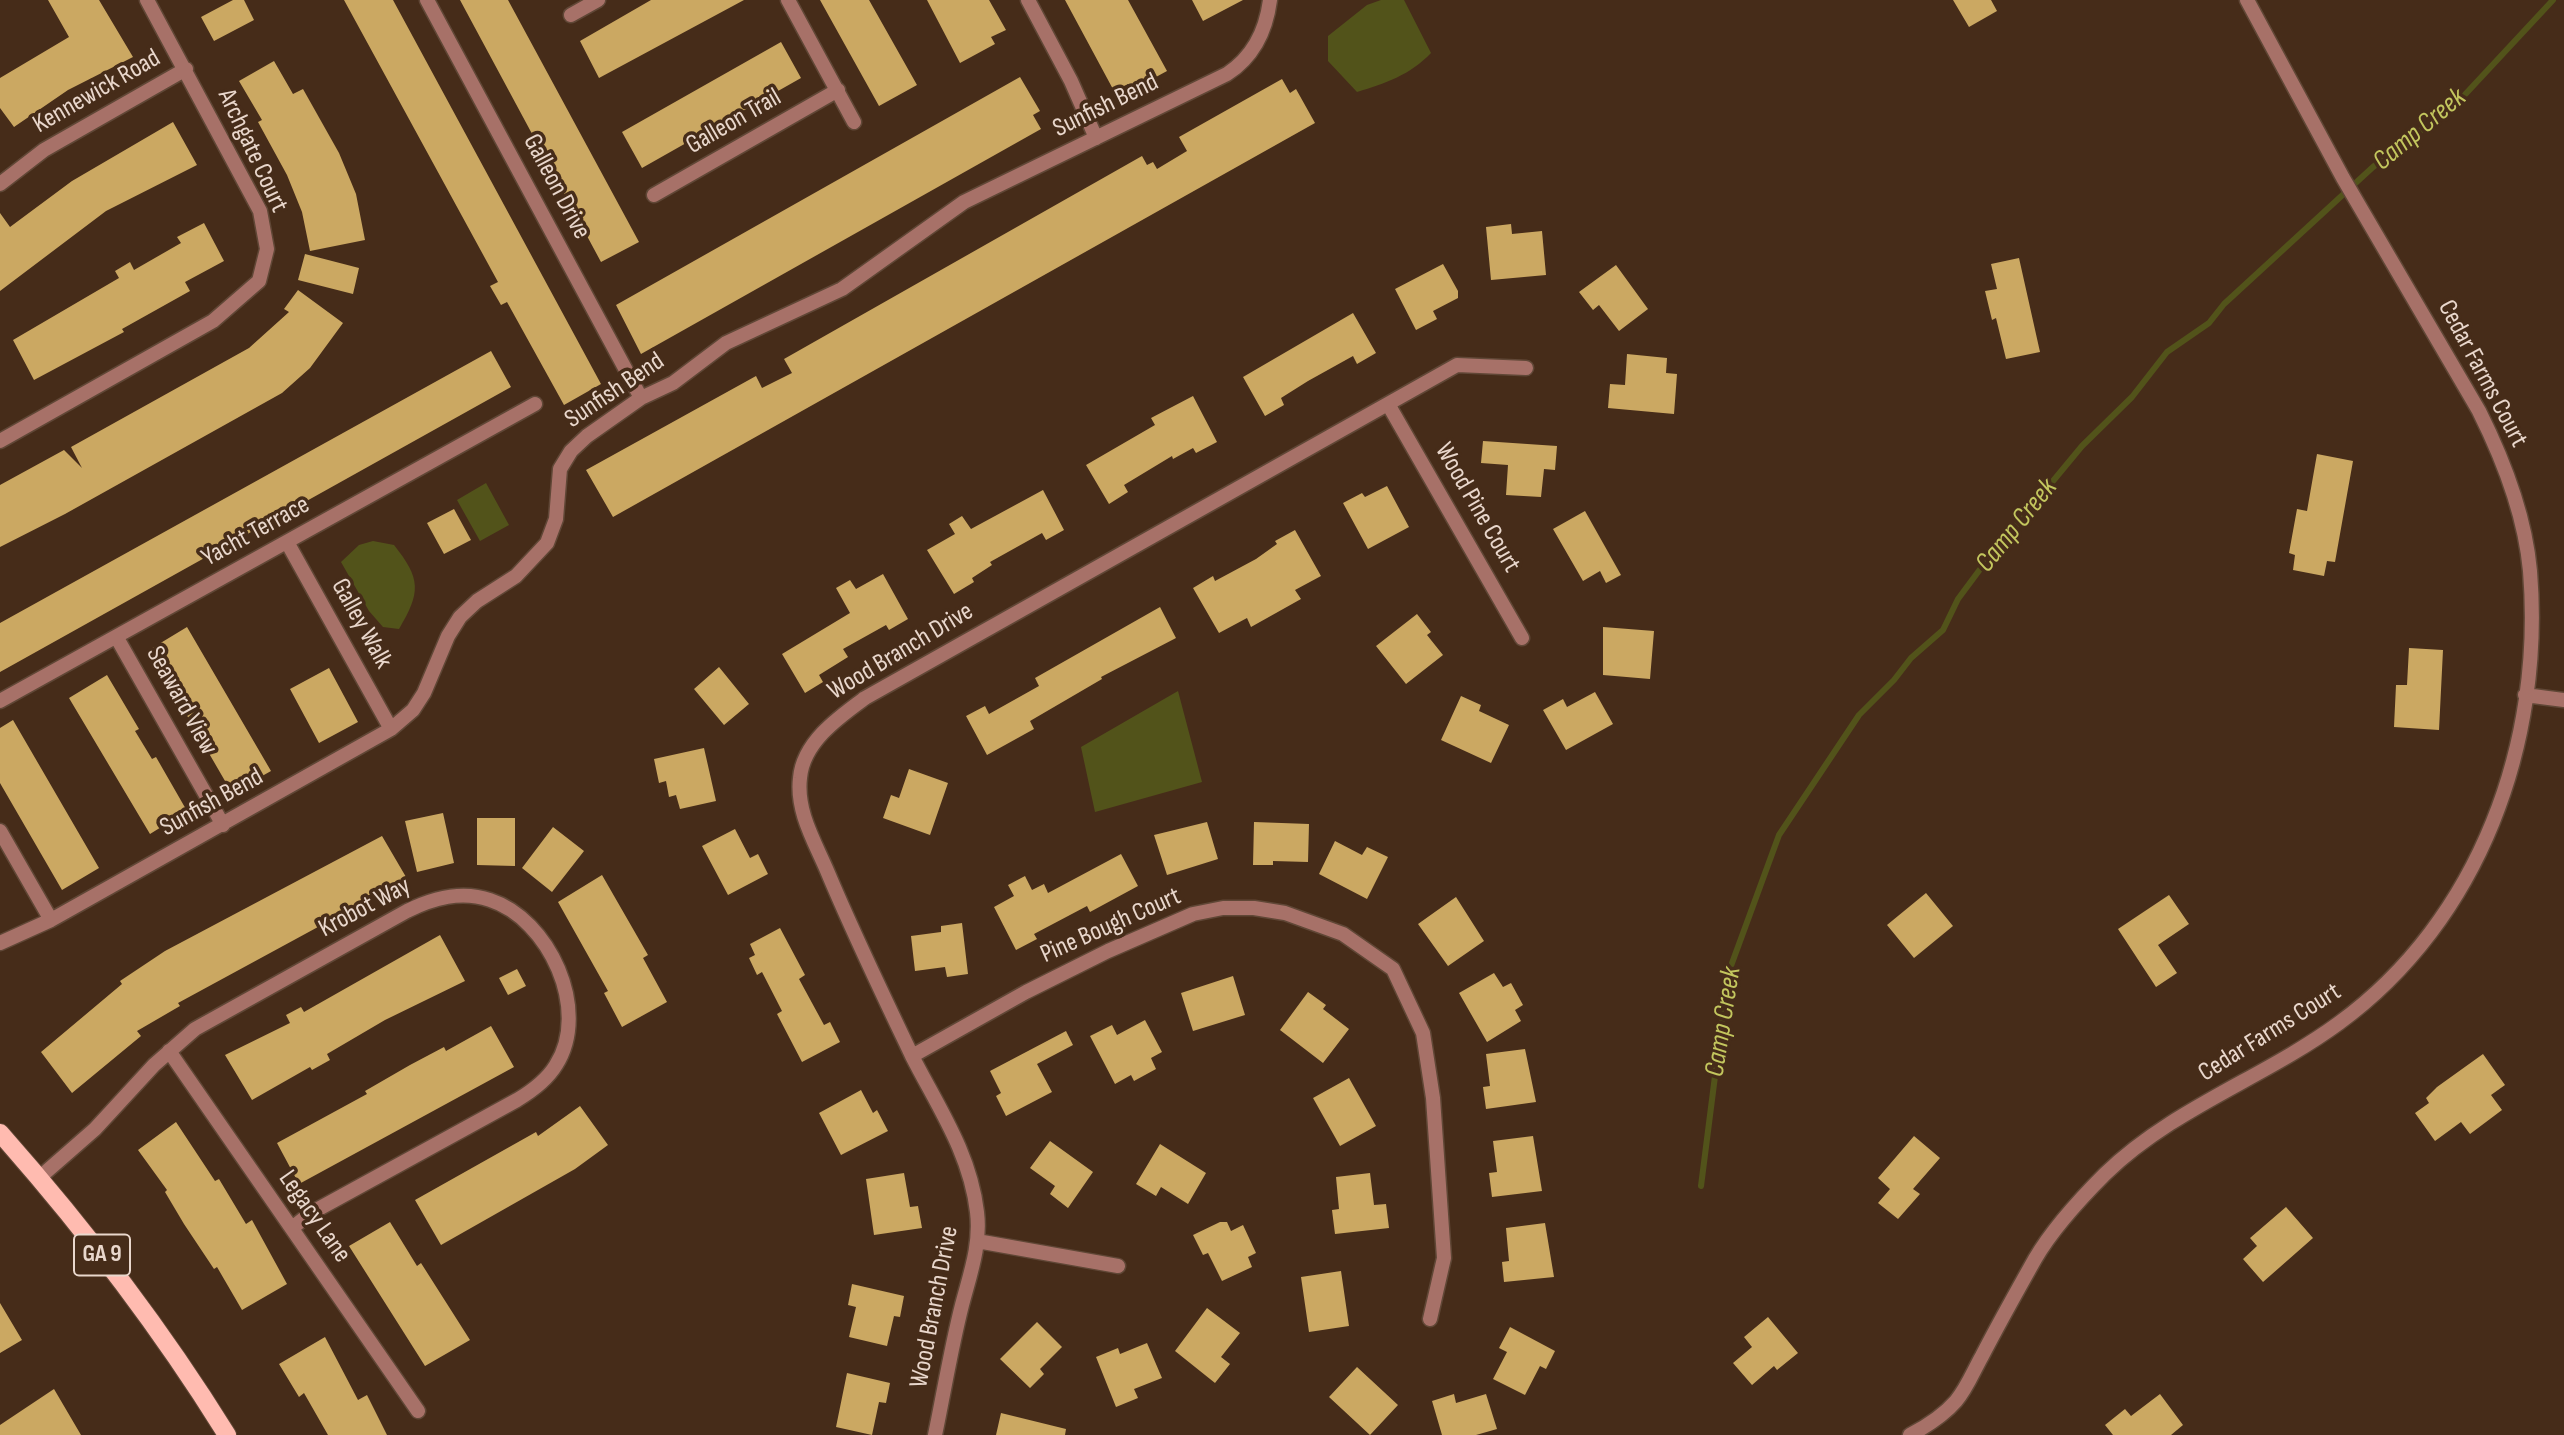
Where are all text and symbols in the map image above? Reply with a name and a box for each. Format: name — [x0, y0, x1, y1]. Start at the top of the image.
street label: Kennewick Road — [28, 43, 166, 141]
street label: Sunfish Bend — [1048, 67, 1164, 145]
street label: Galleon Trail — [681, 82, 787, 162]
water label: Camp Creek — [2367, 82, 2473, 178]
street label: Archgate Court — [210, 84, 294, 218]
street label: Galleon Drive — [515, 129, 597, 245]
street label: Cedar Farms Court — [2430, 295, 2534, 453]
street label: Sunfish Bend — [559, 346, 671, 436]
street label: Wood Pine Court — [1427, 438, 1527, 578]
water label: Camp Creek — [1969, 472, 2065, 580]
street label: Yacht Terrace — [197, 490, 315, 574]
street label: Galley Walk — [324, 574, 398, 674]
street label: Wood Branch Drive — [823, 596, 979, 708]
street label: Seaward View — [138, 641, 224, 761]
street label: Sunfish Bend — [155, 762, 269, 844]
street label: Krobot Way — [314, 871, 416, 945]
street label: Pine Bough Court — [1036, 881, 1186, 971]
water label: Camp Creek — [1699, 965, 1749, 1079]
street label: Cedar Farms Court — [2193, 977, 2347, 1089]
street label: Legacy Lane — [271, 1165, 357, 1269]
street label: Wood Branch Drive — [904, 1224, 966, 1390]
road number: GA 9 — [74, 1234, 130, 1275]

